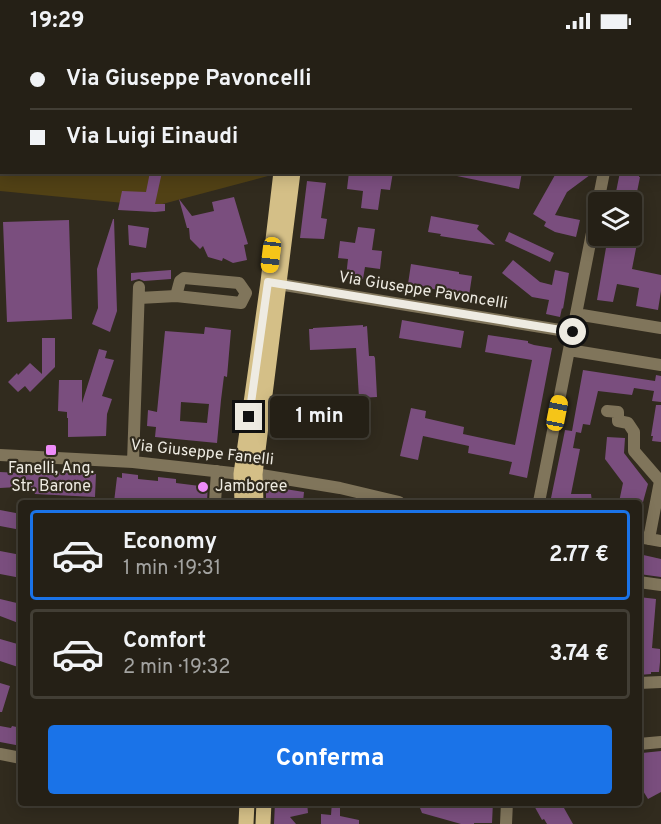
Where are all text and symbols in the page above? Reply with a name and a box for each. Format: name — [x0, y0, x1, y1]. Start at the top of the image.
text: 19:29 — [30, 8, 85, 35]
text: Via Giuseppe Pavoncelli — [66, 66, 311, 93]
text: Via Luigi Einaudi — [66, 124, 238, 151]
map controls — [588, 192, 642, 246]
button: layers — [588, 192, 642, 246]
car — [260, 236, 282, 274]
street label: Via Giuseppe Pavoncelli — [337, 268, 509, 314]
route start — [559, 318, 586, 345]
car — [545, 394, 569, 432]
callout: 1 min — [270, 396, 369, 438]
route end — [235, 403, 262, 430]
text: 1 min — [295, 404, 344, 430]
street label: Via Giuseppe Fanelli — [129, 436, 275, 470]
marker: Fanelli, Ang. Str. Barone — [44, 443, 58, 457]
place label: Fanelli, Ang. Str. Barone — [8, 459, 94, 497]
place label: Jamboree — [215, 477, 287, 497]
marker: Jamboree — [196, 480, 210, 494]
icon: car — [51, 528, 105, 582]
text: Economy — [123, 529, 217, 556]
text: 2.77 € — [549, 542, 609, 569]
text: 1 min · 19:31 — [123, 556, 221, 582]
icon: car — [51, 627, 105, 681]
text: Comfort — [123, 628, 206, 655]
text: 3.74 € — [549, 641, 609, 668]
text: 2 min · 19:32 — [123, 655, 230, 681]
button: Conferma — [48, 725, 612, 794]

